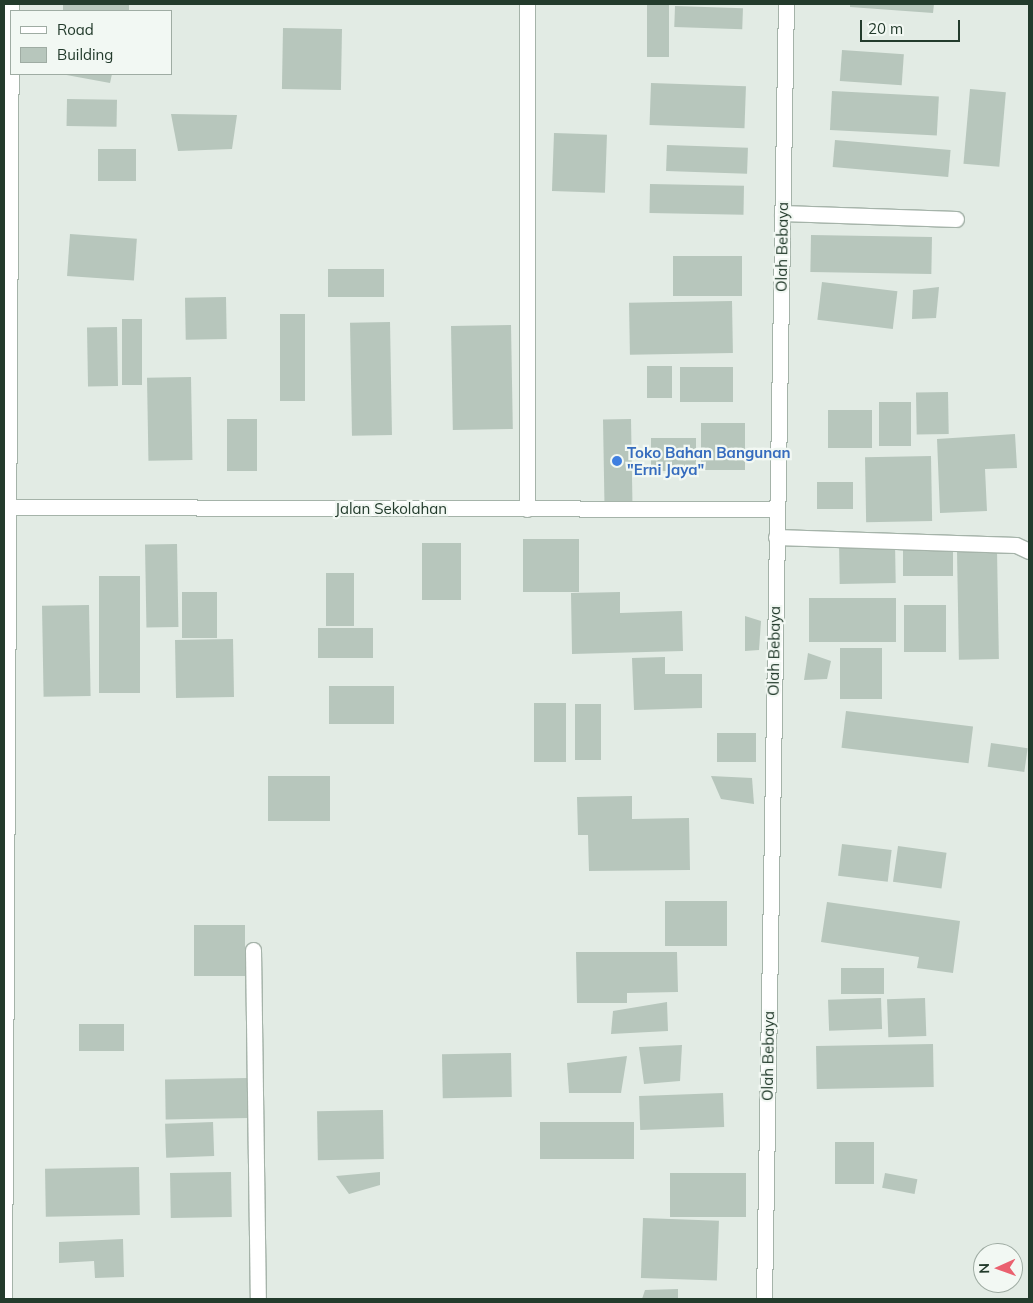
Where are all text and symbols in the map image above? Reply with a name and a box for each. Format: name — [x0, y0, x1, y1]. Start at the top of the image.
legend — [10, 10, 172, 75]
scale bar — [863, 10, 963, 42]
text: 20 m — [868, 19, 903, 38]
text: Road — [57, 20, 94, 39]
text: Building — [57, 45, 113, 64]
street label: Olah Bebaya — [772, 202, 792, 292]
place label: Toko Bahan Bangunan "Erni Jaya" — [627, 443, 791, 478]
marker: Toko Bahan Bangunan "Erni Jaya" — [611, 455, 623, 467]
street label: Jalan Sekolahan — [335, 500, 447, 518]
street label: Olah Bebaya — [764, 606, 784, 696]
street label: Olah Bebaya — [758, 1011, 778, 1101]
north arrow — [973, 1243, 1023, 1293]
text: N — [975, 1263, 993, 1274]

